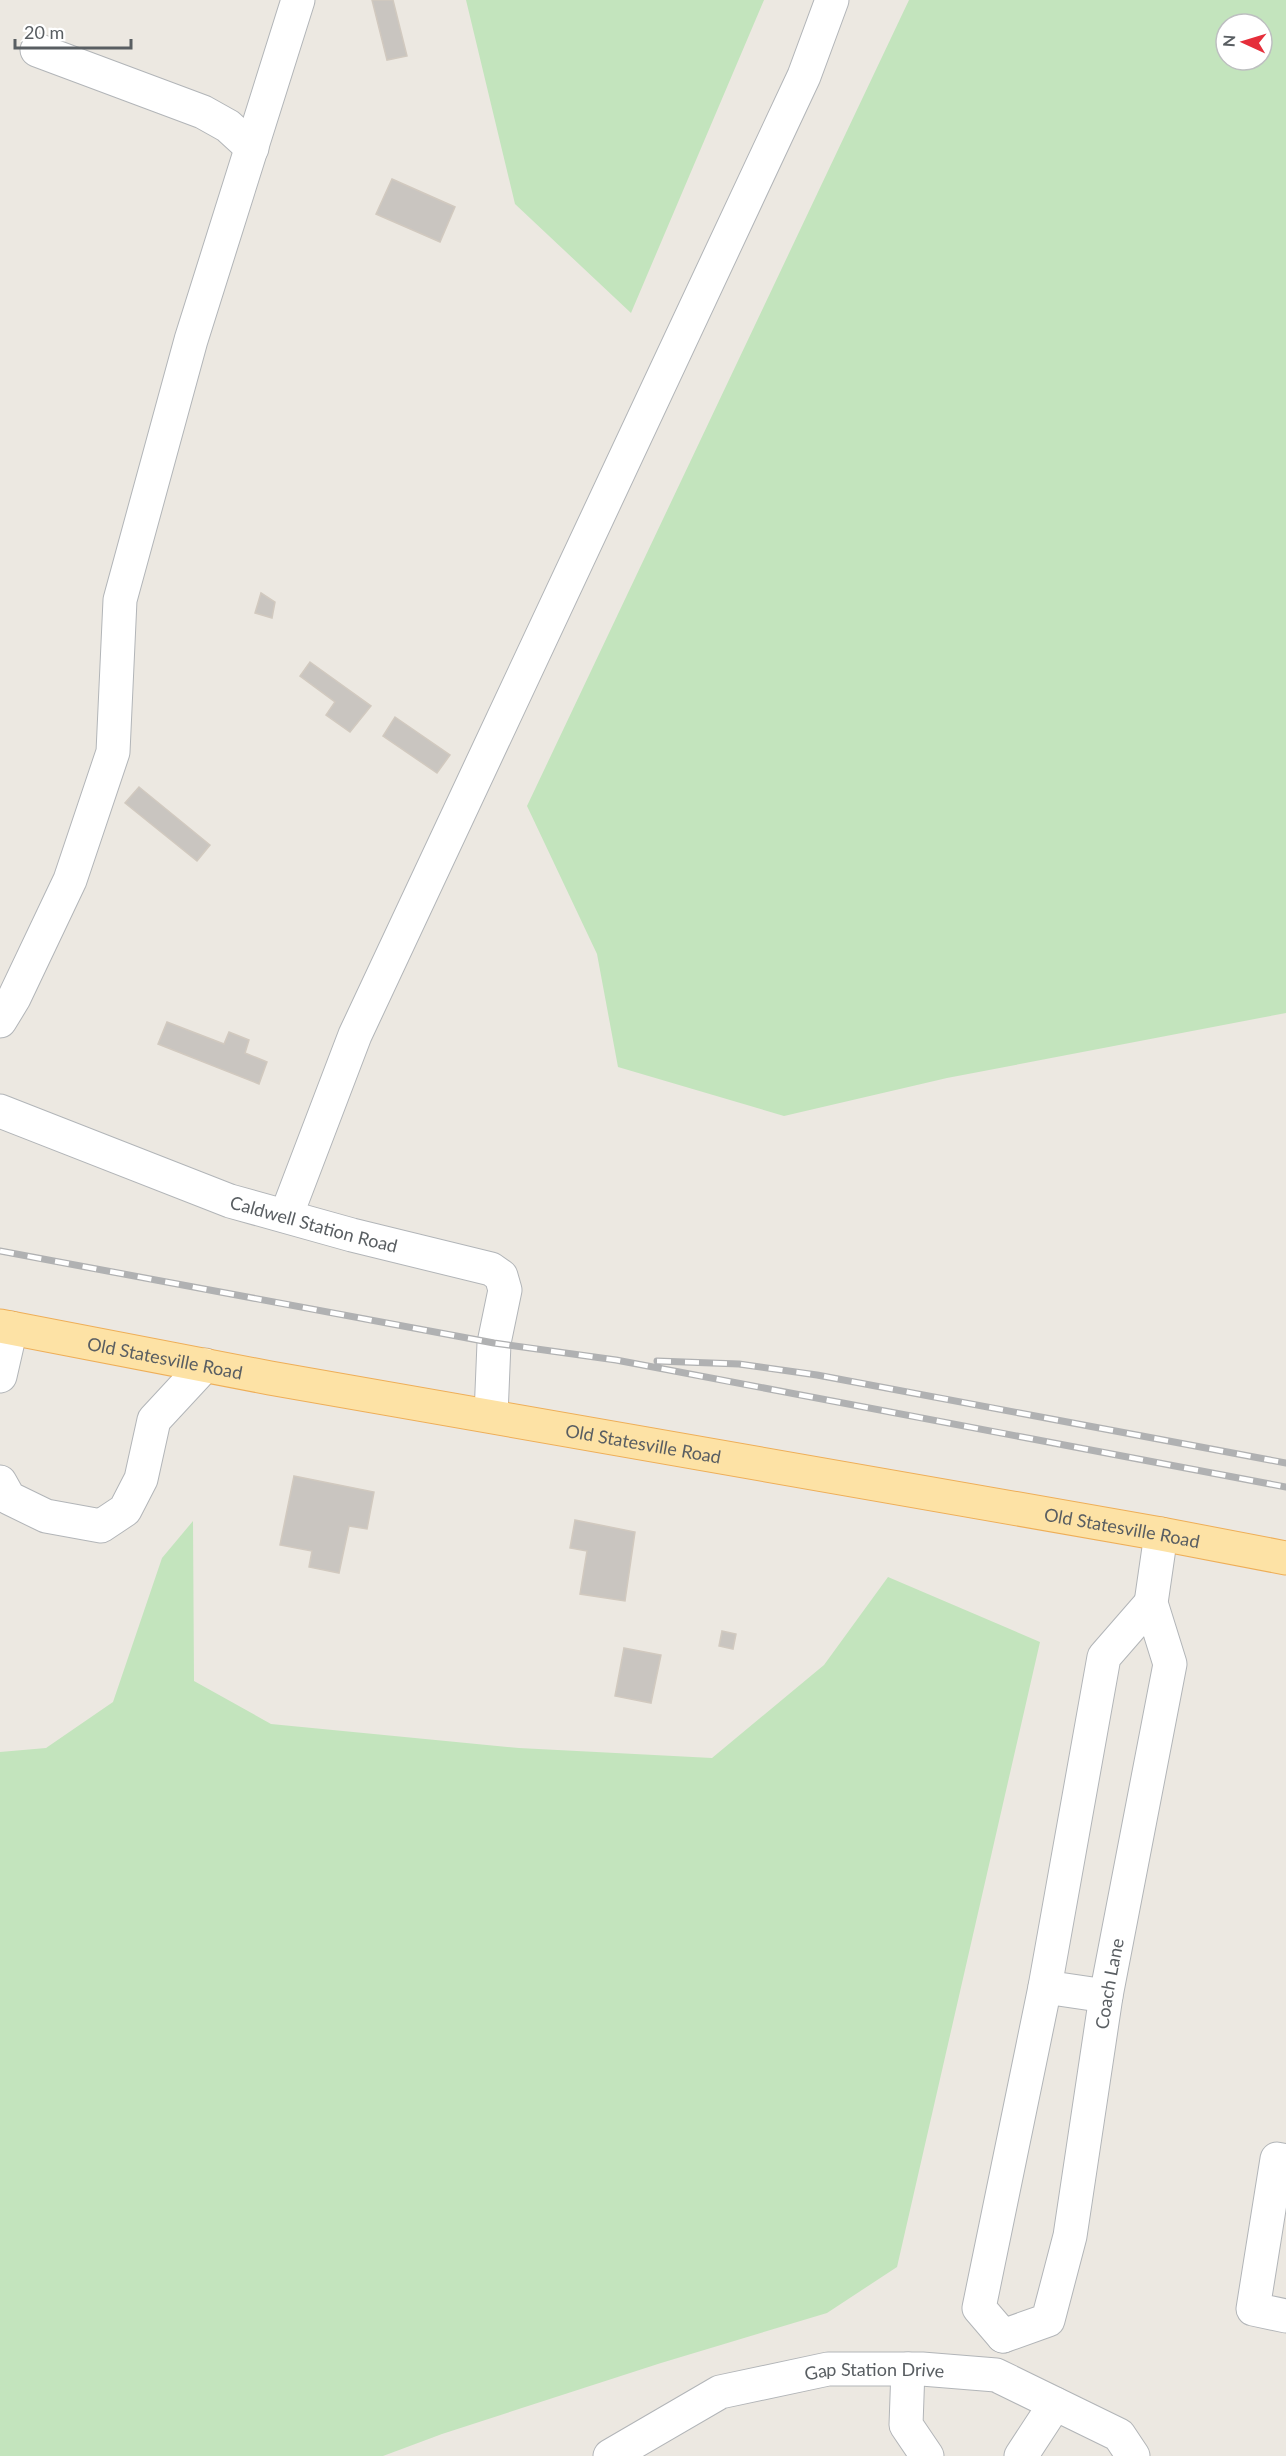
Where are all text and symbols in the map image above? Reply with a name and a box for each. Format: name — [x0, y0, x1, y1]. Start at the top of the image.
scale bar — [15, 12, 130, 50]
north arrow — [1214, 12, 1274, 72]
text: 20 m — [24, 21, 64, 43]
text: N — [1219, 34, 1238, 48]
street label: Caldwell Station Road — [228, 1191, 400, 1257]
street label: Old Statesville Road — [85, 1332, 244, 1383]
street label: Old Statesville Road — [564, 1419, 723, 1468]
street label: Old Statesville Road — [1043, 1503, 1202, 1552]
street label: Coach Lane — [1090, 1936, 1128, 2031]
street label: Gap Station Drive — [802, 2358, 945, 2385]

